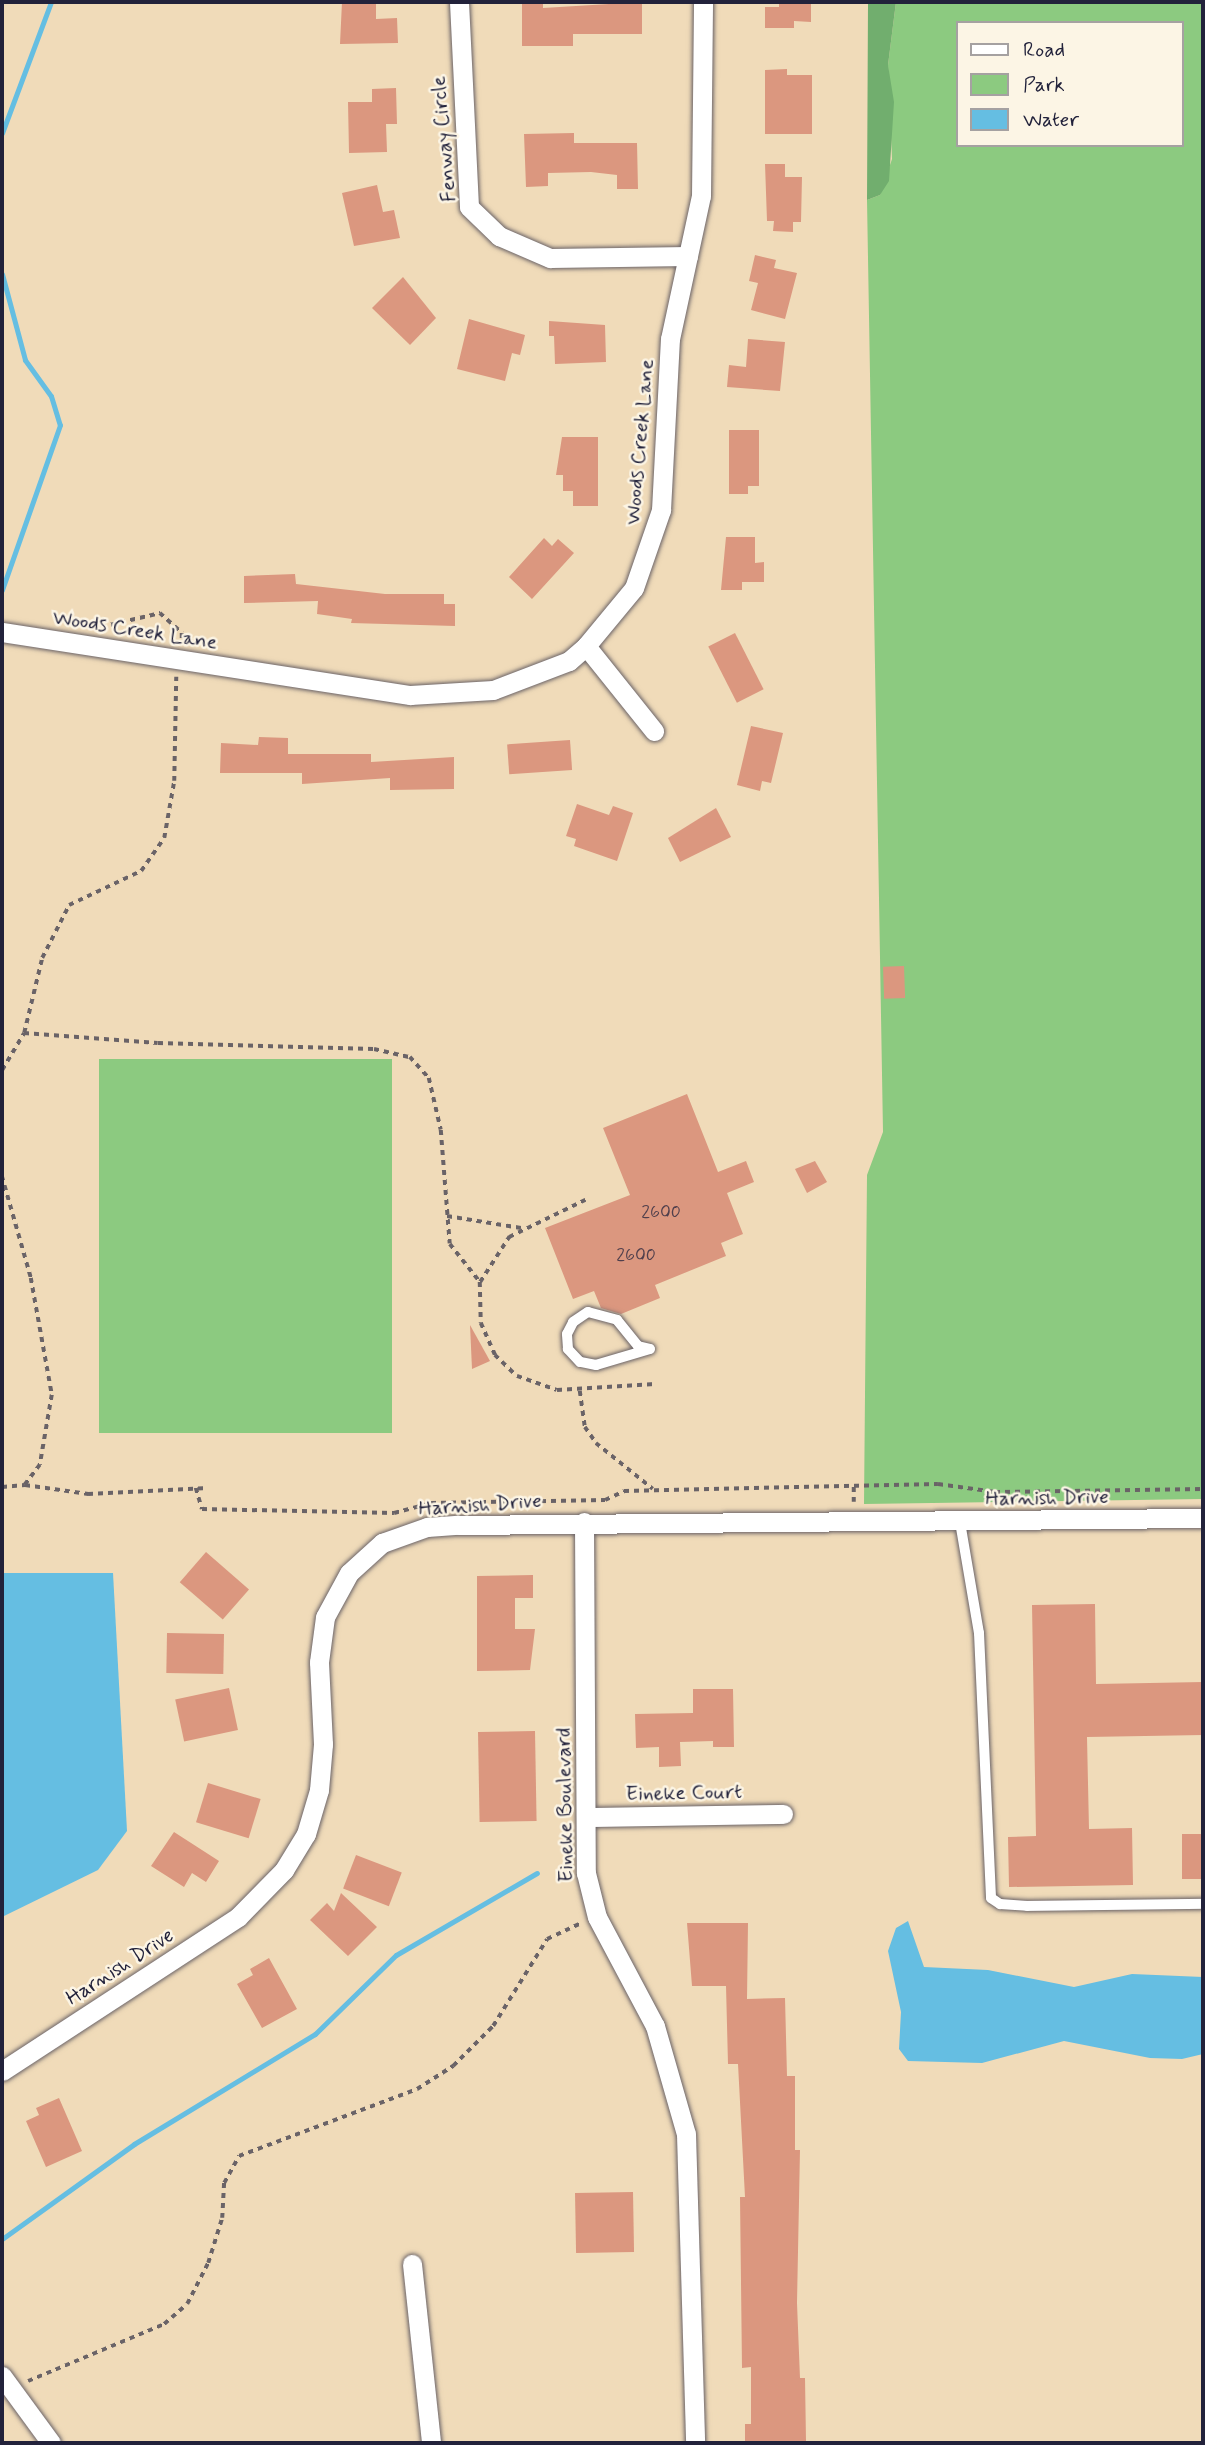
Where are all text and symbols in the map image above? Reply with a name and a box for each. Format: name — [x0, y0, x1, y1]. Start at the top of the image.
legend — [956, 21, 1184, 147]
text: Road — [1023, 36, 1065, 64]
text: Park — [1023, 71, 1065, 99]
street label: Fenway Circle — [426, 74, 462, 204]
text: Water — [1023, 106, 1079, 134]
street label: Woods Creek Lane — [620, 359, 660, 525]
street label: Woods Creek Lane — [52, 605, 218, 655]
house number: 2600 — [641, 1201, 681, 1223]
house number: 2600 — [616, 1244, 656, 1266]
street label: Harnish Drive — [985, 1484, 1109, 1512]
street label: Harnish Drive — [418, 1488, 542, 1522]
street label: Eineke Boulevard — [551, 1730, 579, 1880]
street label: Eineke Court — [626, 1779, 742, 1807]
street label: Harnish Drive — [61, 1923, 179, 2011]

